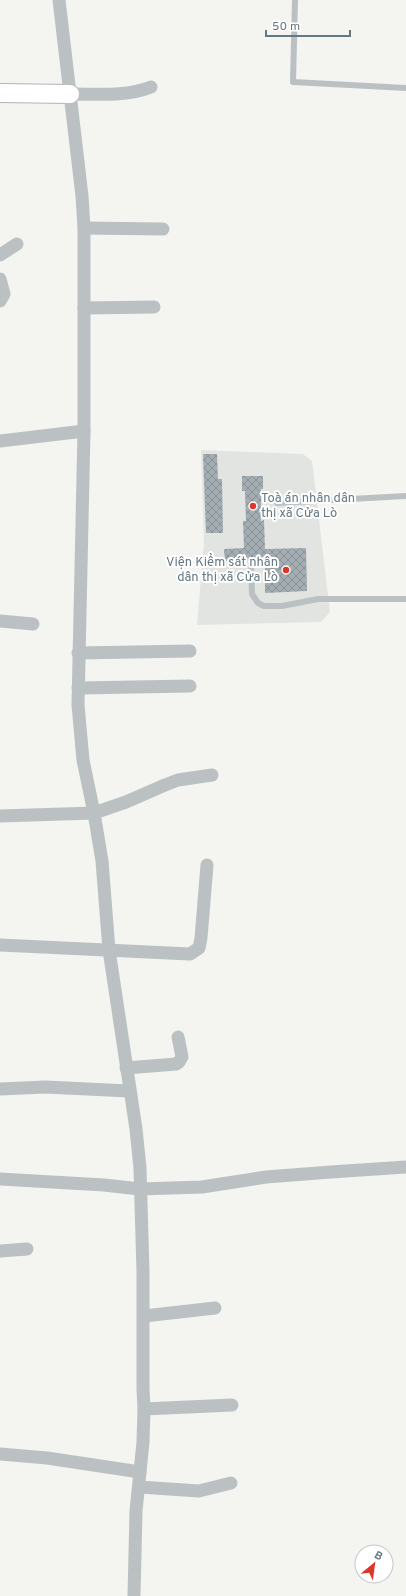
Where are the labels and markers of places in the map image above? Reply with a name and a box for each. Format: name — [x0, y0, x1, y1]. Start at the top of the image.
place label: Toà án nhân dân thị xã Cửa Lò — [261, 491, 355, 522]
marker: Toà án nhân dân thị xã Cửa Lò — [248, 501, 258, 511]
place label: Viện Kiểm sát nhân dân thị xã Cửa Lò — [166, 553, 278, 586]
marker: Viện Kiểm sát nhân dân thị xã Cửa Lò — [281, 565, 291, 575]

